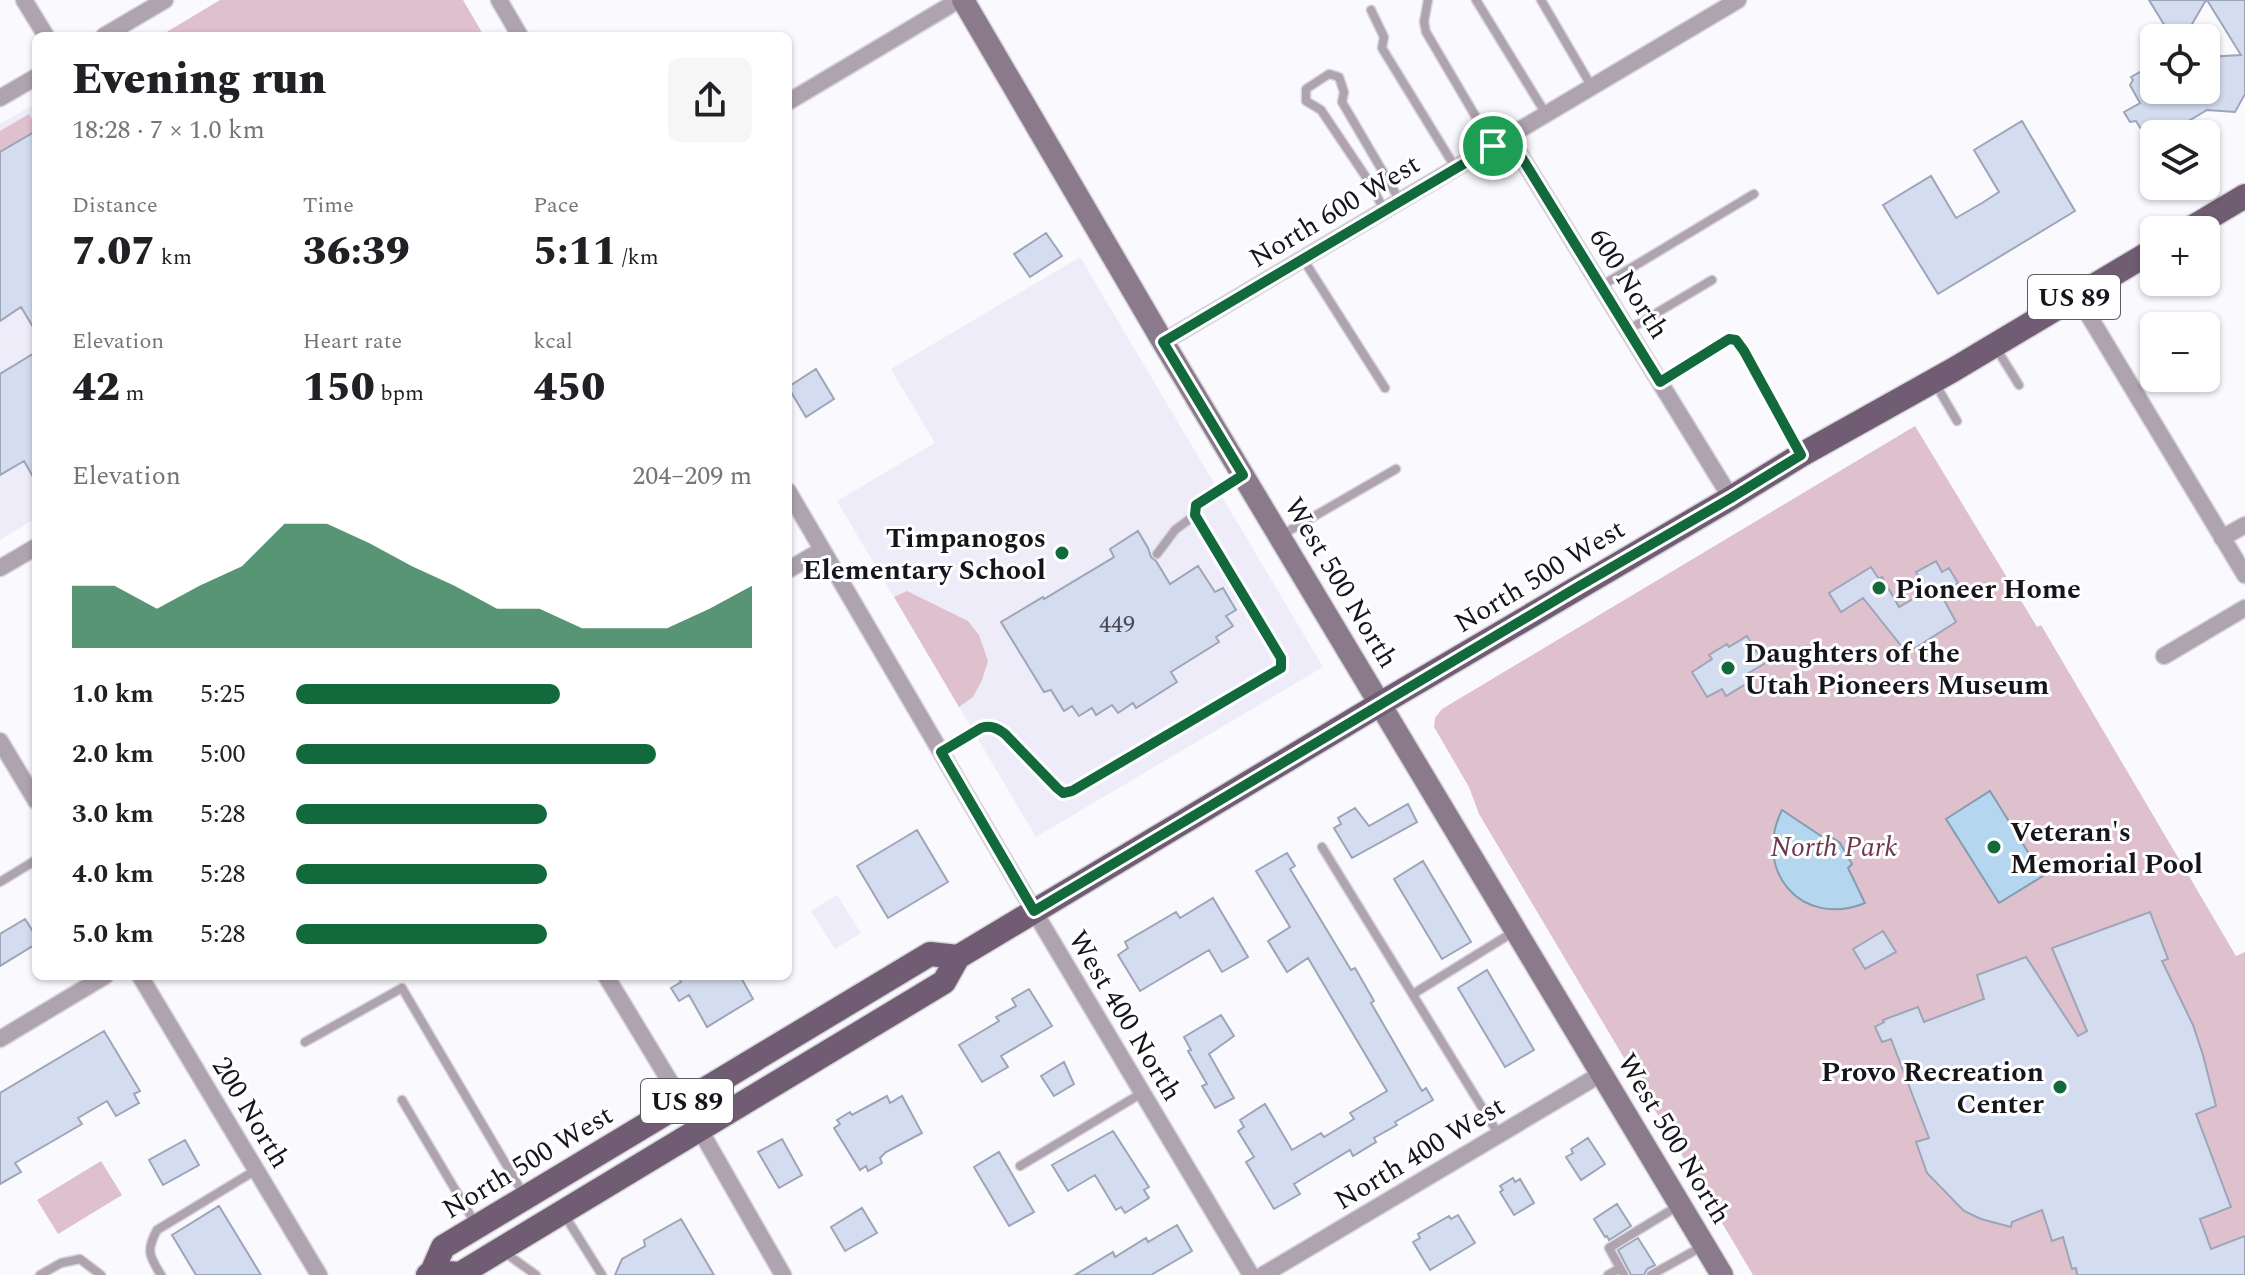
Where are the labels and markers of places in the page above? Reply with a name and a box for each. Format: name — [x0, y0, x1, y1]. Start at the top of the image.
pin — [1459, 112, 1527, 180]
place label: Timpanogos Elementary School — [802, 517, 1046, 592]
marker: Timpanogos Elementary School — [1053, 544, 1071, 562]
place label: Pioneer Home — [1895, 568, 2081, 611]
marker: Pioneer Home — [1870, 579, 1888, 597]
place label: Daughters of the Utah Pioneers Museum — [1744, 632, 2049, 707]
marker: Daughters of the Utah Pioneers Museum — [1719, 659, 1737, 677]
place label: Veteran's Memorial Pool — [2010, 811, 2203, 886]
marker: Veteran's Memorial Pool — [1985, 838, 2003, 856]
place label: Provo Recreation Center — [1821, 1051, 2044, 1126]
marker: Provo Recreation Center — [2051, 1078, 2069, 1096]

